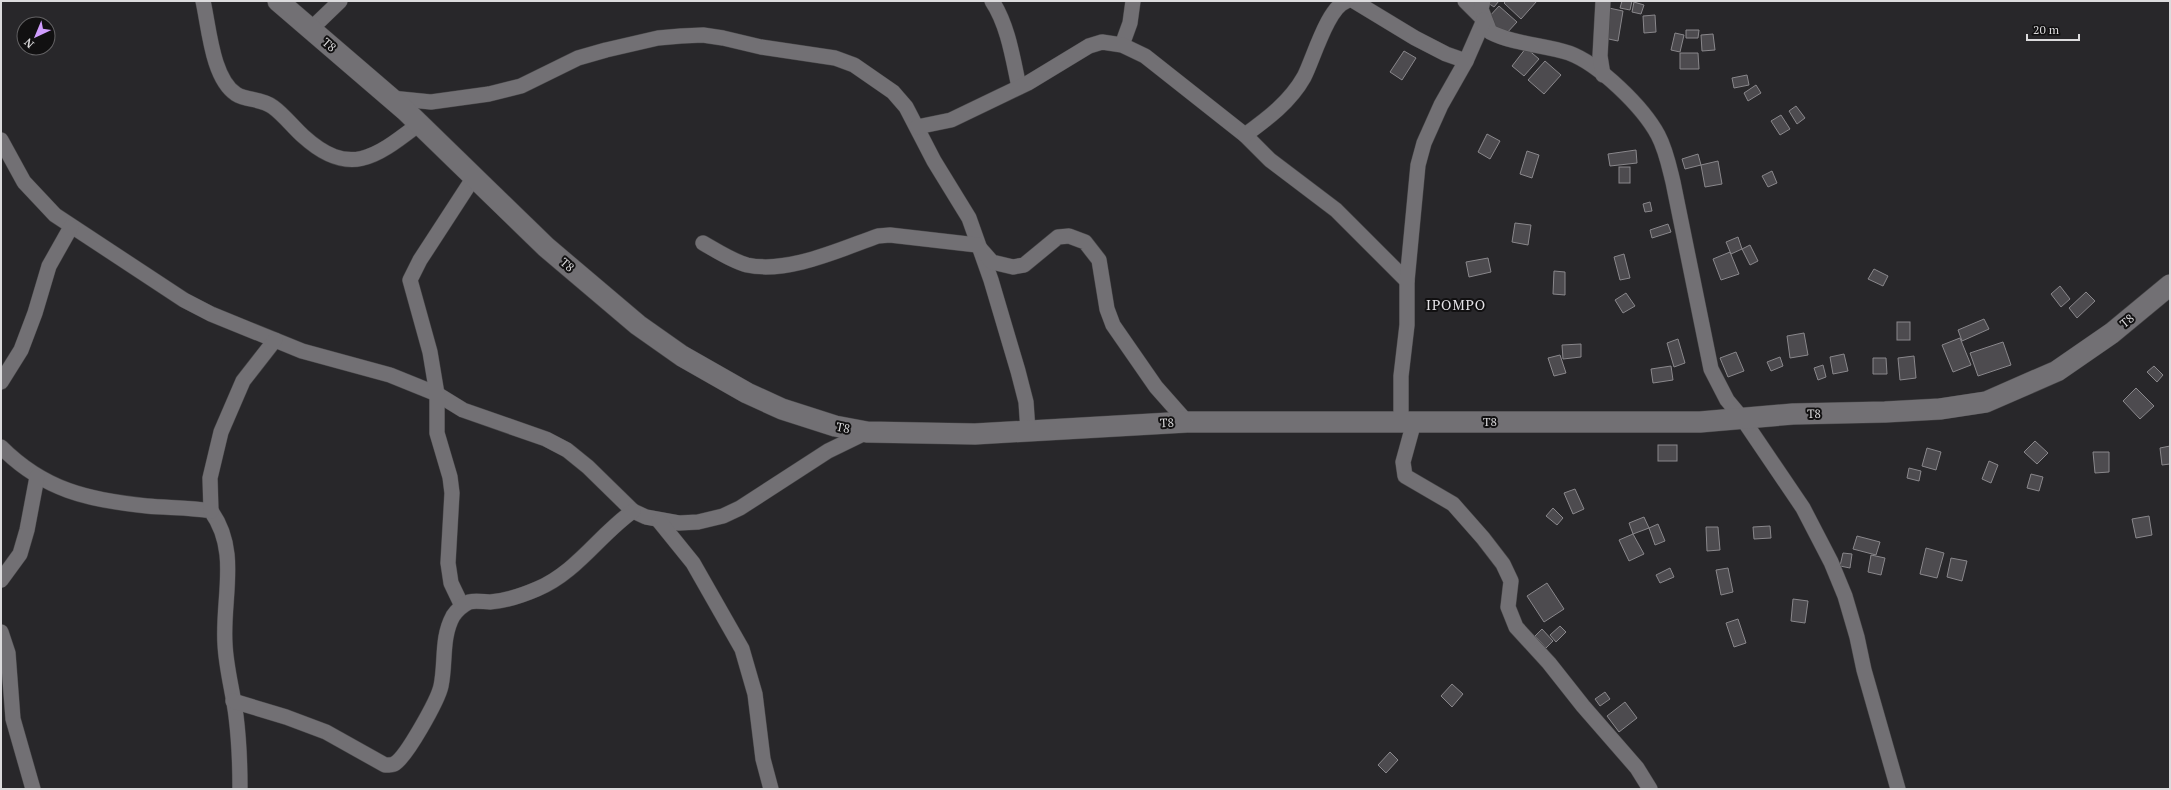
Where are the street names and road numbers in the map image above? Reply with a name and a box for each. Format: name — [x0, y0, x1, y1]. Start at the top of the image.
street label: T8 — [319, 34, 339, 55]
street label: T8 — [557, 254, 577, 275]
street label: T8 — [2117, 310, 2137, 331]
street label: T8 — [1807, 406, 1821, 421]
street label: T8 — [1483, 414, 1497, 429]
street label: T8 — [1160, 415, 1174, 430]
street label: T8 — [835, 419, 851, 436]

